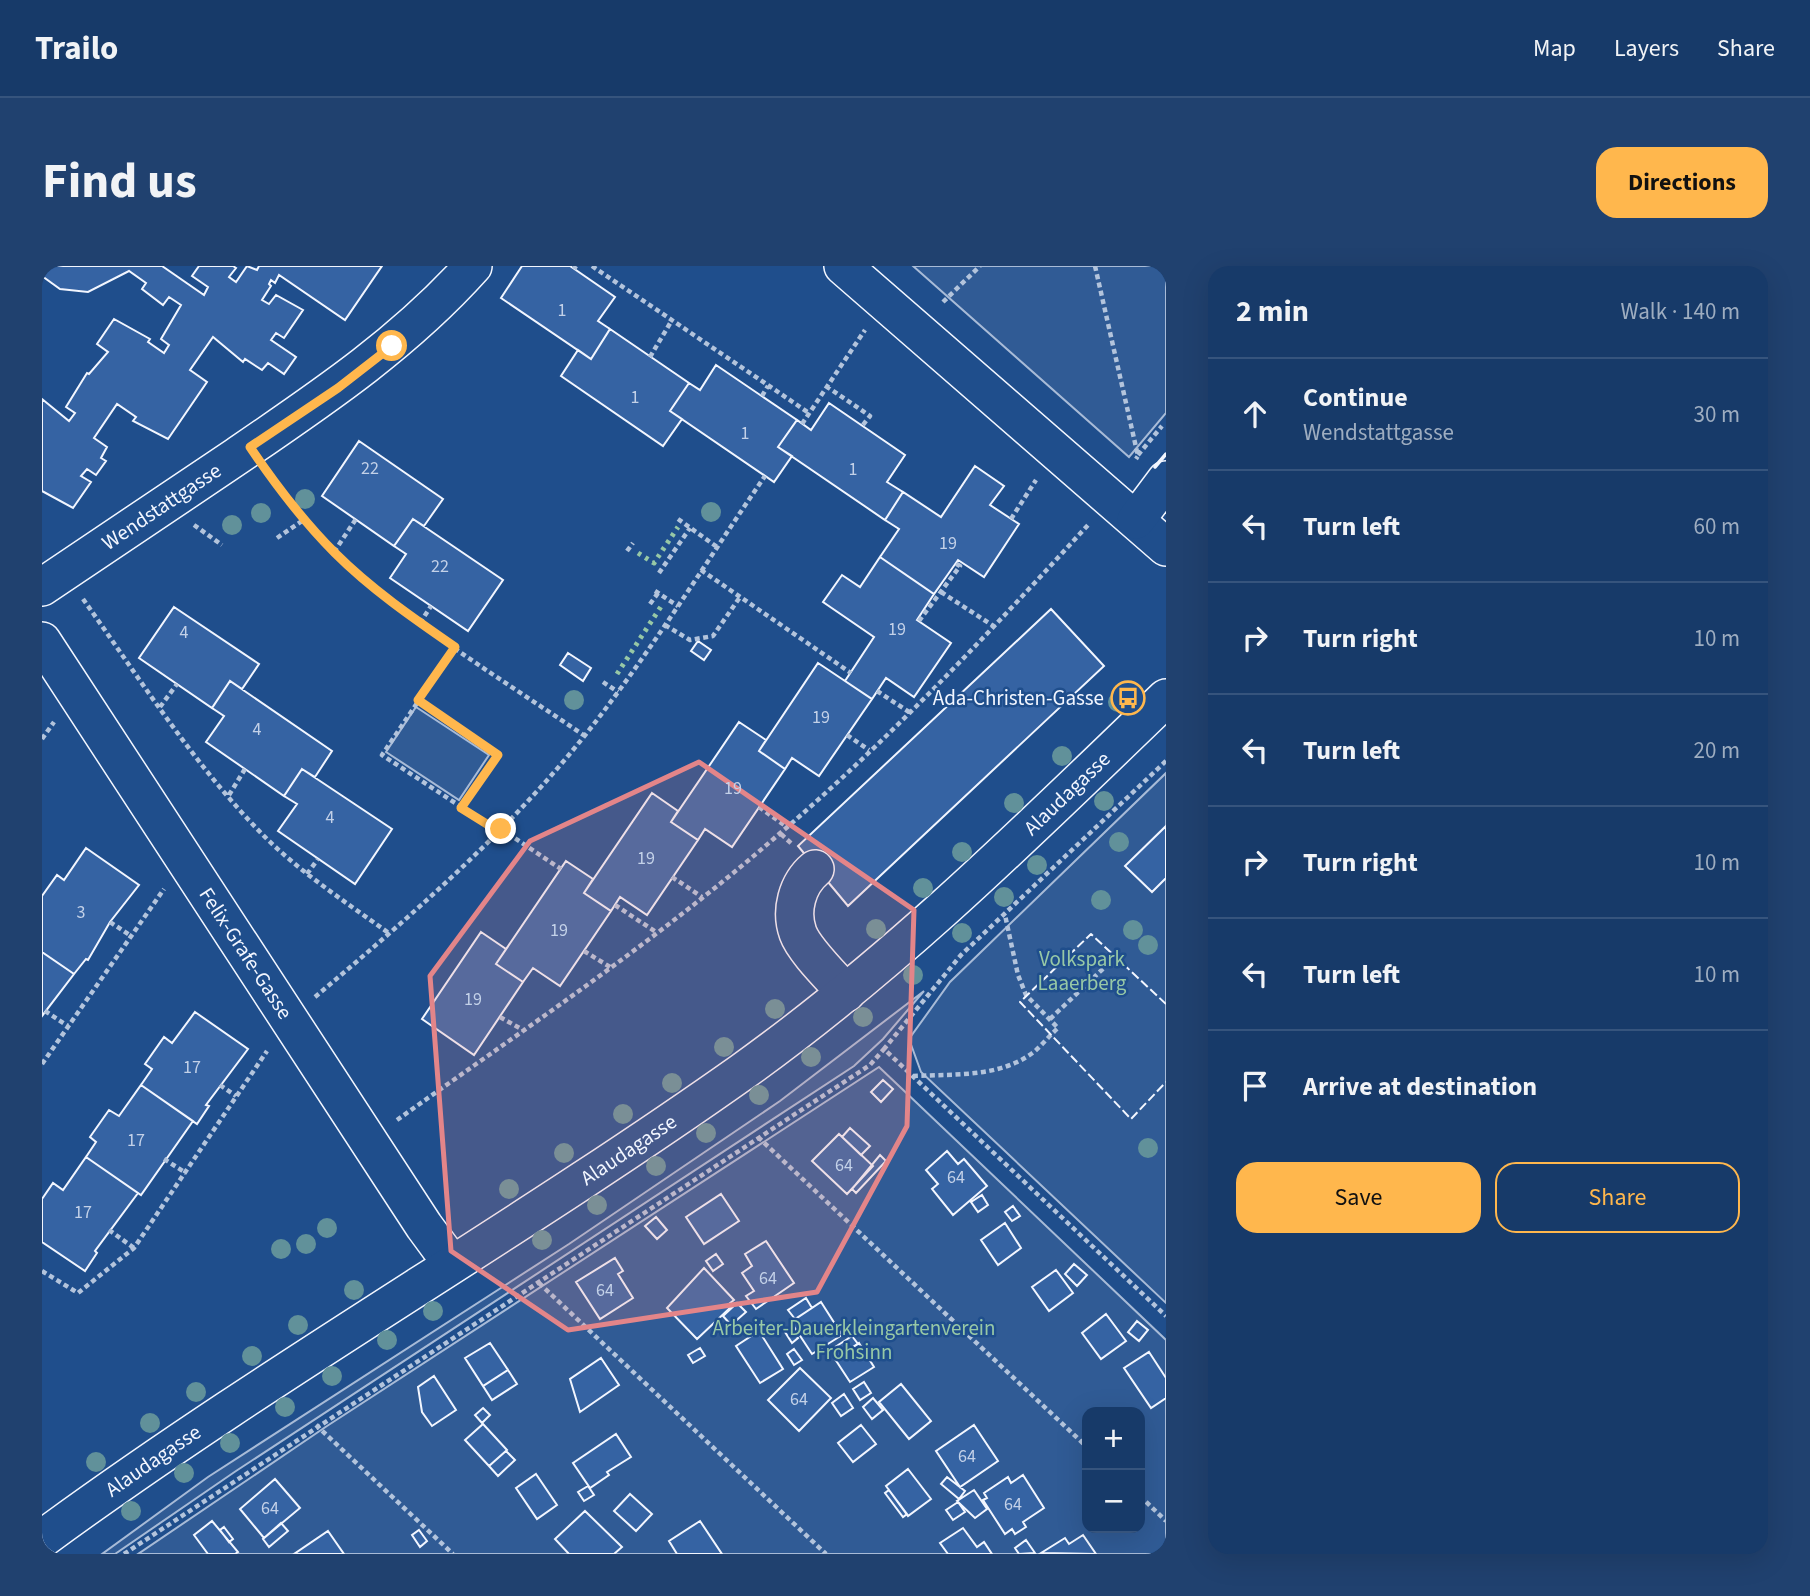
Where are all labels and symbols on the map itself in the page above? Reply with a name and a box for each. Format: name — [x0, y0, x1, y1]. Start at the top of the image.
house number: 1 — [558, 298, 566, 323]
route start — [376, 330, 407, 361]
house number: 1 — [631, 385, 639, 410]
house number: 1 — [741, 421, 749, 446]
street label: Wendstattgasse — [96, 456, 227, 557]
house number: 22 — [361, 456, 379, 481]
house number: 1 — [849, 457, 857, 482]
house number: 19 — [939, 531, 957, 556]
house number: 22 — [431, 554, 449, 579]
house number: 19 — [888, 617, 906, 642]
house number: 4 — [180, 620, 189, 645]
bus stop icon: Ada-Christen-Gasse — [1109, 679, 1147, 717]
place label: Ada-Christen-Gasse — [933, 683, 1104, 713]
house number: 19 — [812, 705, 830, 730]
house number: 4 — [253, 717, 262, 742]
street label: Alaudagasse — [1017, 745, 1117, 842]
house number: 19 — [724, 776, 742, 801]
house number: 4 — [326, 805, 335, 830]
route end — [485, 813, 516, 844]
house number: 19 — [637, 846, 655, 871]
street label: Felix-Grafe-Gasse — [192, 882, 300, 1025]
house number: 3 — [77, 900, 86, 925]
house number: 19 — [550, 918, 568, 943]
park label: Volkspark Laaerberg — [1038, 944, 1127, 998]
house number: 19 — [464, 987, 482, 1012]
house number: 17 — [183, 1055, 201, 1080]
street label: Alaudagasse — [574, 1107, 683, 1193]
house number: 17 — [127, 1128, 145, 1153]
house number: 64 — [835, 1153, 853, 1178]
house number: 64 — [947, 1165, 965, 1190]
house number: 17 — [74, 1200, 92, 1225]
house number: 64 — [759, 1266, 777, 1291]
house number: 64 — [596, 1278, 614, 1303]
park label: Arbeiter-Dauerkleingartenverein Frohsinn — [713, 1313, 996, 1367]
house number: 64 — [790, 1387, 808, 1412]
street label: Alaudagasse — [99, 1417, 207, 1504]
house number: 64 — [958, 1444, 976, 1469]
house number: 64 — [1004, 1492, 1022, 1517]
house number: 64 — [261, 1496, 279, 1521]

